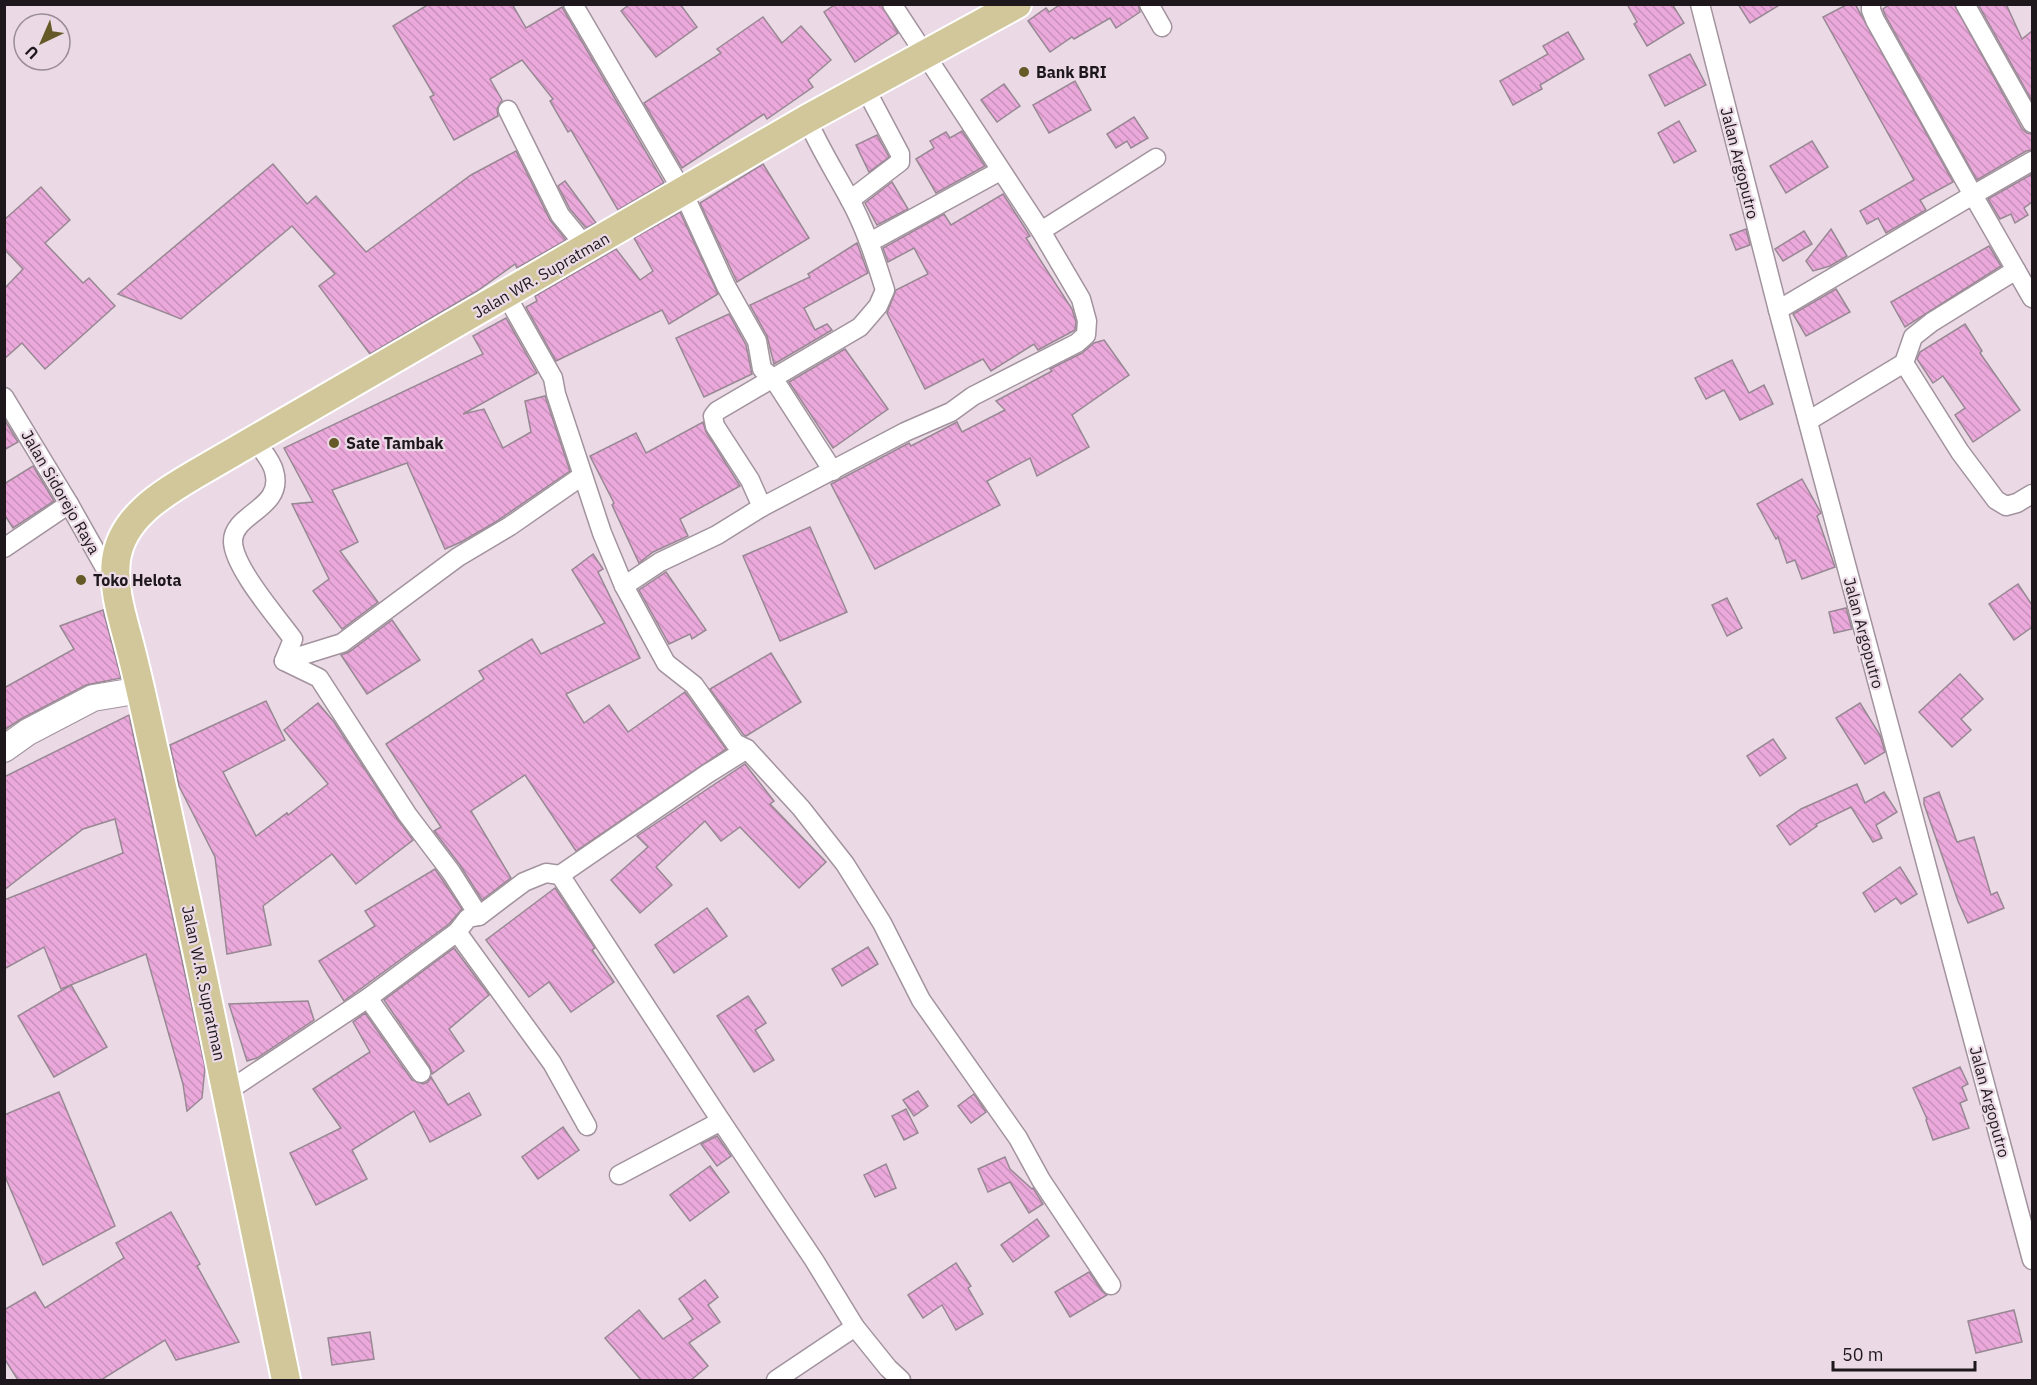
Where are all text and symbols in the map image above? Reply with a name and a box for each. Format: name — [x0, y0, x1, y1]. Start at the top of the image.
north arrow — [12, 12, 72, 72]
text: U — [21, 42, 43, 64]
place label: Bank BRI — [1036, 62, 1107, 82]
marker: Bank BRI — [1017, 65, 1031, 79]
street label: Jalan Argoputro — [1716, 105, 1764, 221]
street label: Jalan WR. Supratman — [469, 228, 613, 322]
street label: Jalan Sidorejo Raya — [17, 426, 105, 558]
place label: Sate Tambak — [346, 433, 444, 453]
marker: Sate Tambak — [327, 436, 341, 450]
place label: Toko Helota — [93, 570, 182, 590]
marker: Toko Helota — [74, 573, 88, 587]
street label: Jalan Argoputro — [1840, 575, 1888, 691]
street label: Jalan W.R. Supratman — [178, 904, 230, 1062]
street label: Jalan Argoputro — [1966, 1044, 2014, 1160]
scale bar — [1833, 1334, 1976, 1372]
text: 50 m — [1842, 1343, 1884, 1366]

